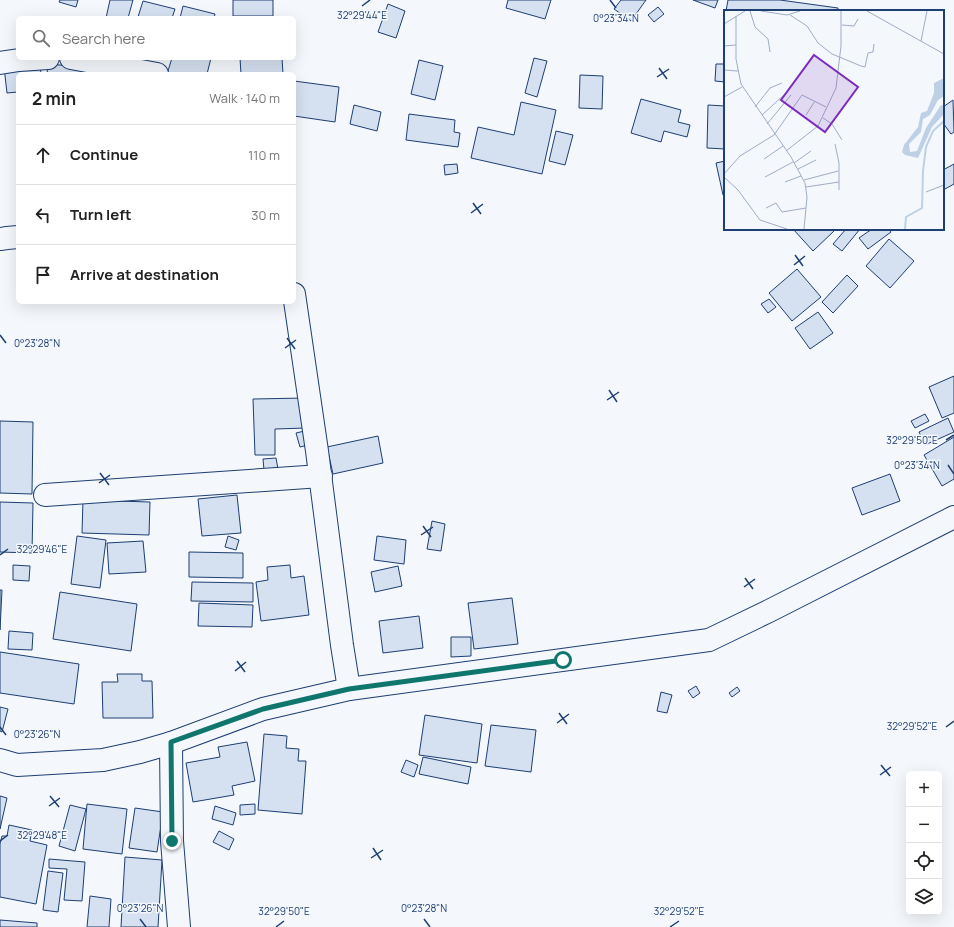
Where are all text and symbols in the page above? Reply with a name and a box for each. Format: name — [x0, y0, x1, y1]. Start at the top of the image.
text: 32°29'44"E — [337, 8, 387, 22]
inset map — [724, 10, 944, 230]
text: 0°23'34"N — [593, 11, 639, 25]
search box — [16, 16, 296, 60]
icon: search — [30, 27, 52, 49]
text: Search here — [62, 28, 145, 49]
text: 2 min — [32, 87, 76, 110]
text: Walk · 140 m — [209, 89, 280, 107]
icon: ahead — [32, 144, 54, 166]
text: Continue — [70, 144, 138, 165]
text: 110 m — [248, 146, 280, 164]
icon: left — [32, 204, 54, 226]
text: Turn left — [70, 204, 132, 225]
text: 30 m — [251, 206, 280, 224]
icon: arrive — [32, 264, 54, 286]
text: Arrive at destination — [70, 264, 219, 285]
text: 0°23'28"N — [14, 336, 60, 350]
text: 32°29'50"E — [886, 433, 938, 447]
text: 0°23'34"N — [894, 458, 940, 472]
text: 32°29'46"E — [17, 542, 67, 556]
route start — [554, 651, 572, 669]
text: 32°29'52"E — [887, 719, 938, 733]
text: 0°23'26"N — [14, 727, 60, 741]
map controls — [906, 771, 942, 915]
button: + — [906, 771, 942, 807]
button: − — [906, 807, 942, 843]
text: 32°29'48"E — [17, 828, 67, 842]
route end — [163, 832, 181, 850]
button: locate — [906, 843, 942, 879]
button: layers — [906, 879, 942, 915]
text: 0°23'26"N — [117, 901, 163, 915]
text: 0°23'28"N — [401, 901, 447, 915]
text: 32°29'50"E — [258, 904, 310, 918]
text: 32°29'52"E — [654, 904, 705, 918]

